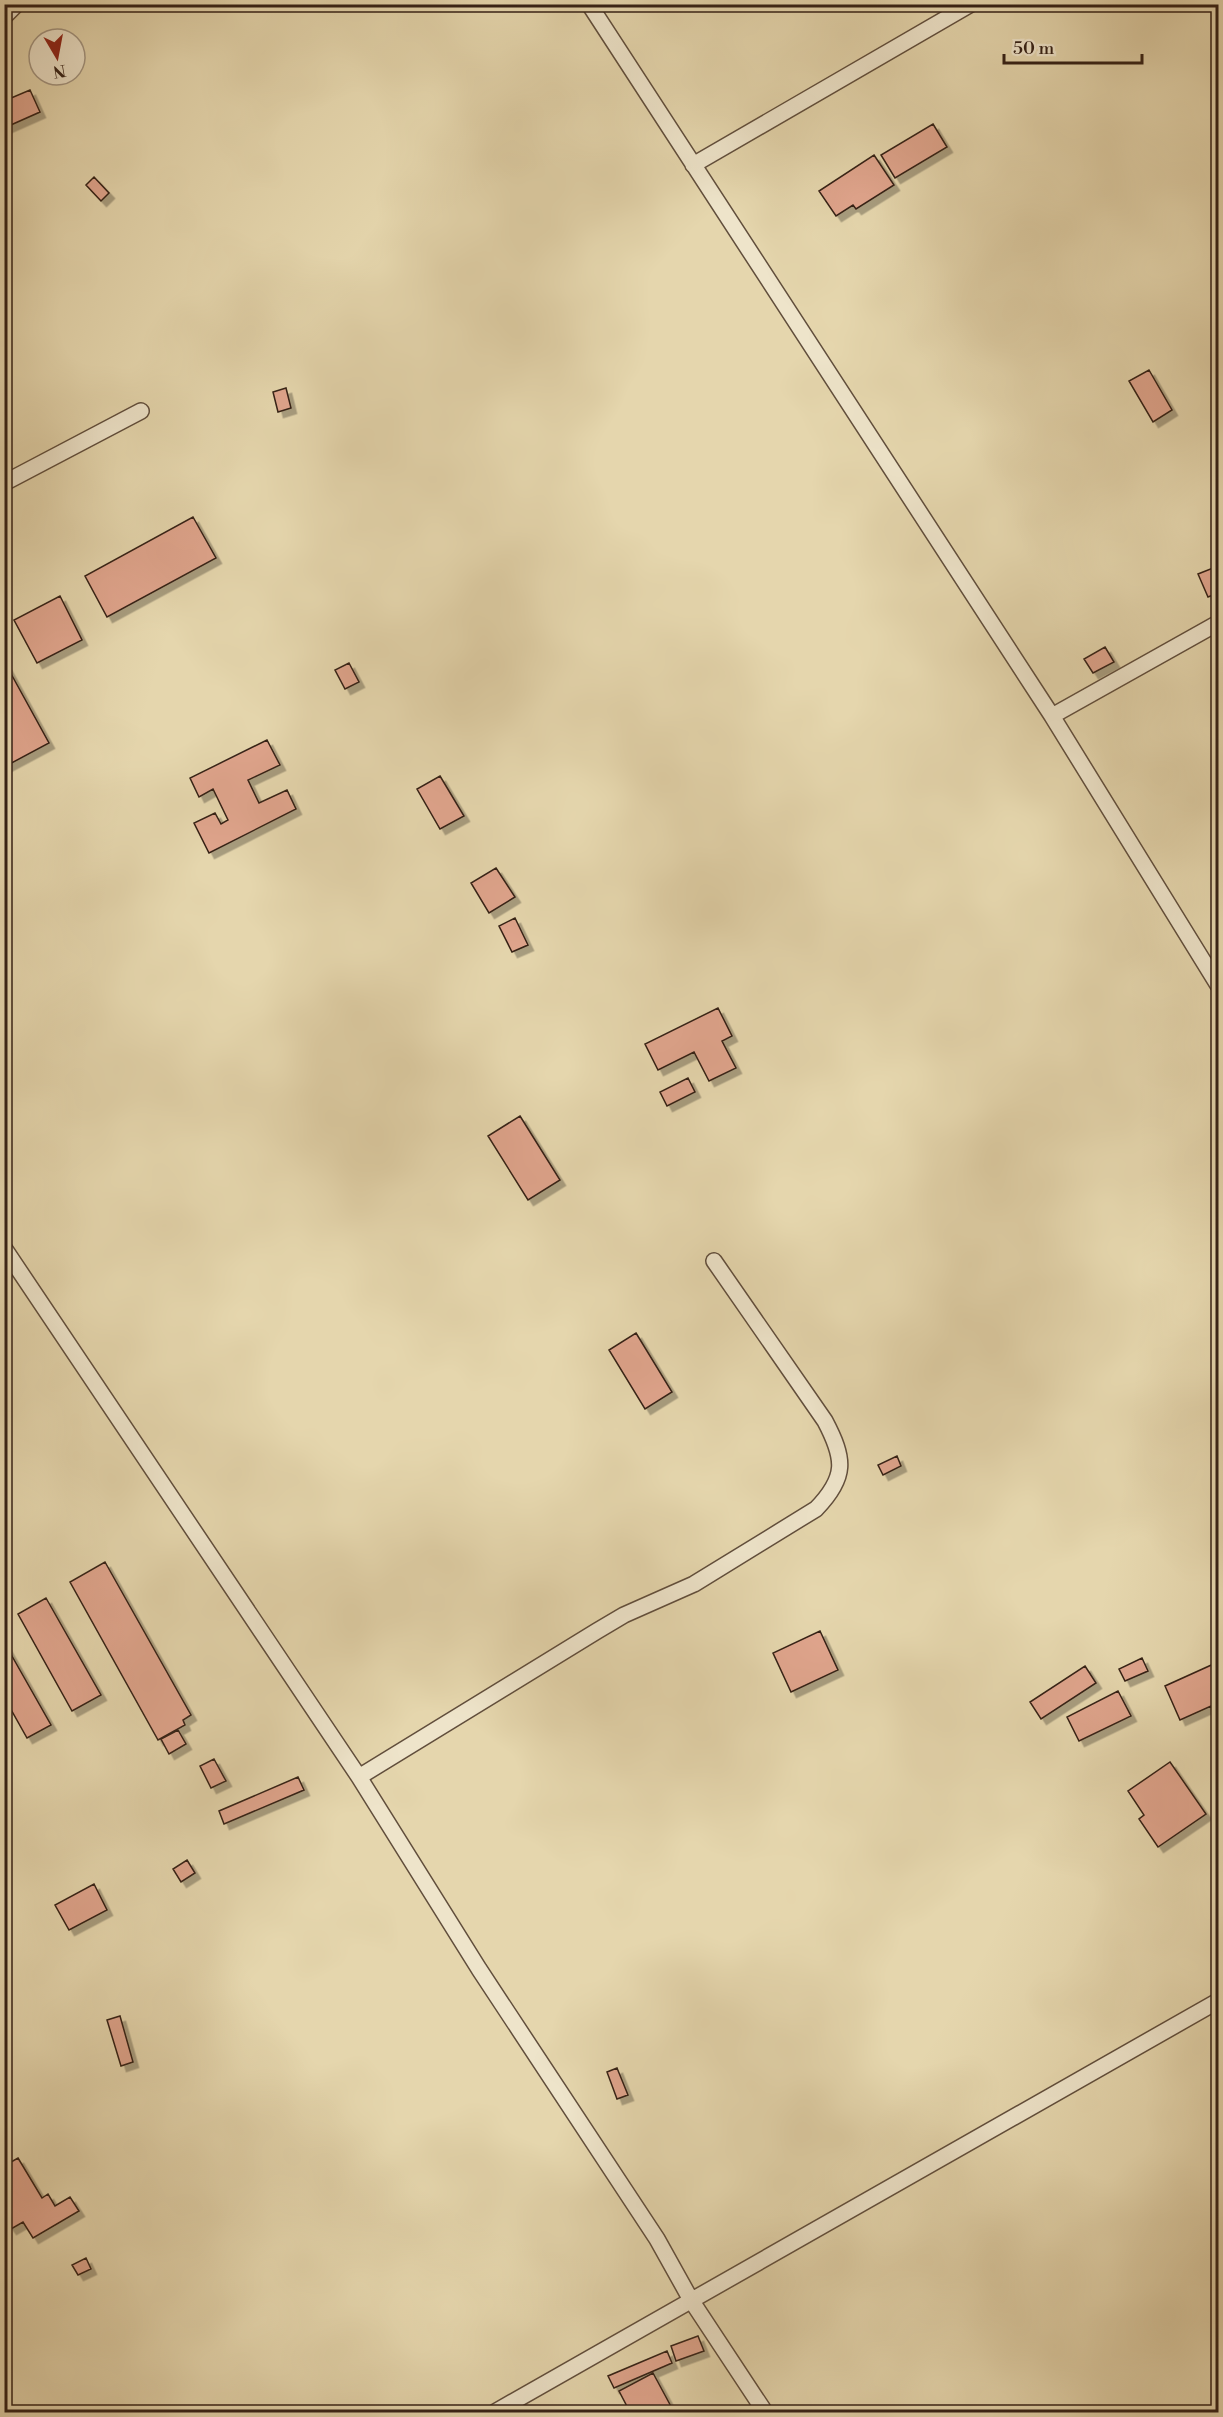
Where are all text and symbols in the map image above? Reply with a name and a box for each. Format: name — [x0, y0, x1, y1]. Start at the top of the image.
north arrow — [27, 27, 87, 87]
scale bar — [1004, 27, 1142, 65]
text: 50 m — [1013, 37, 1055, 60]
text: N — [51, 60, 67, 82]

